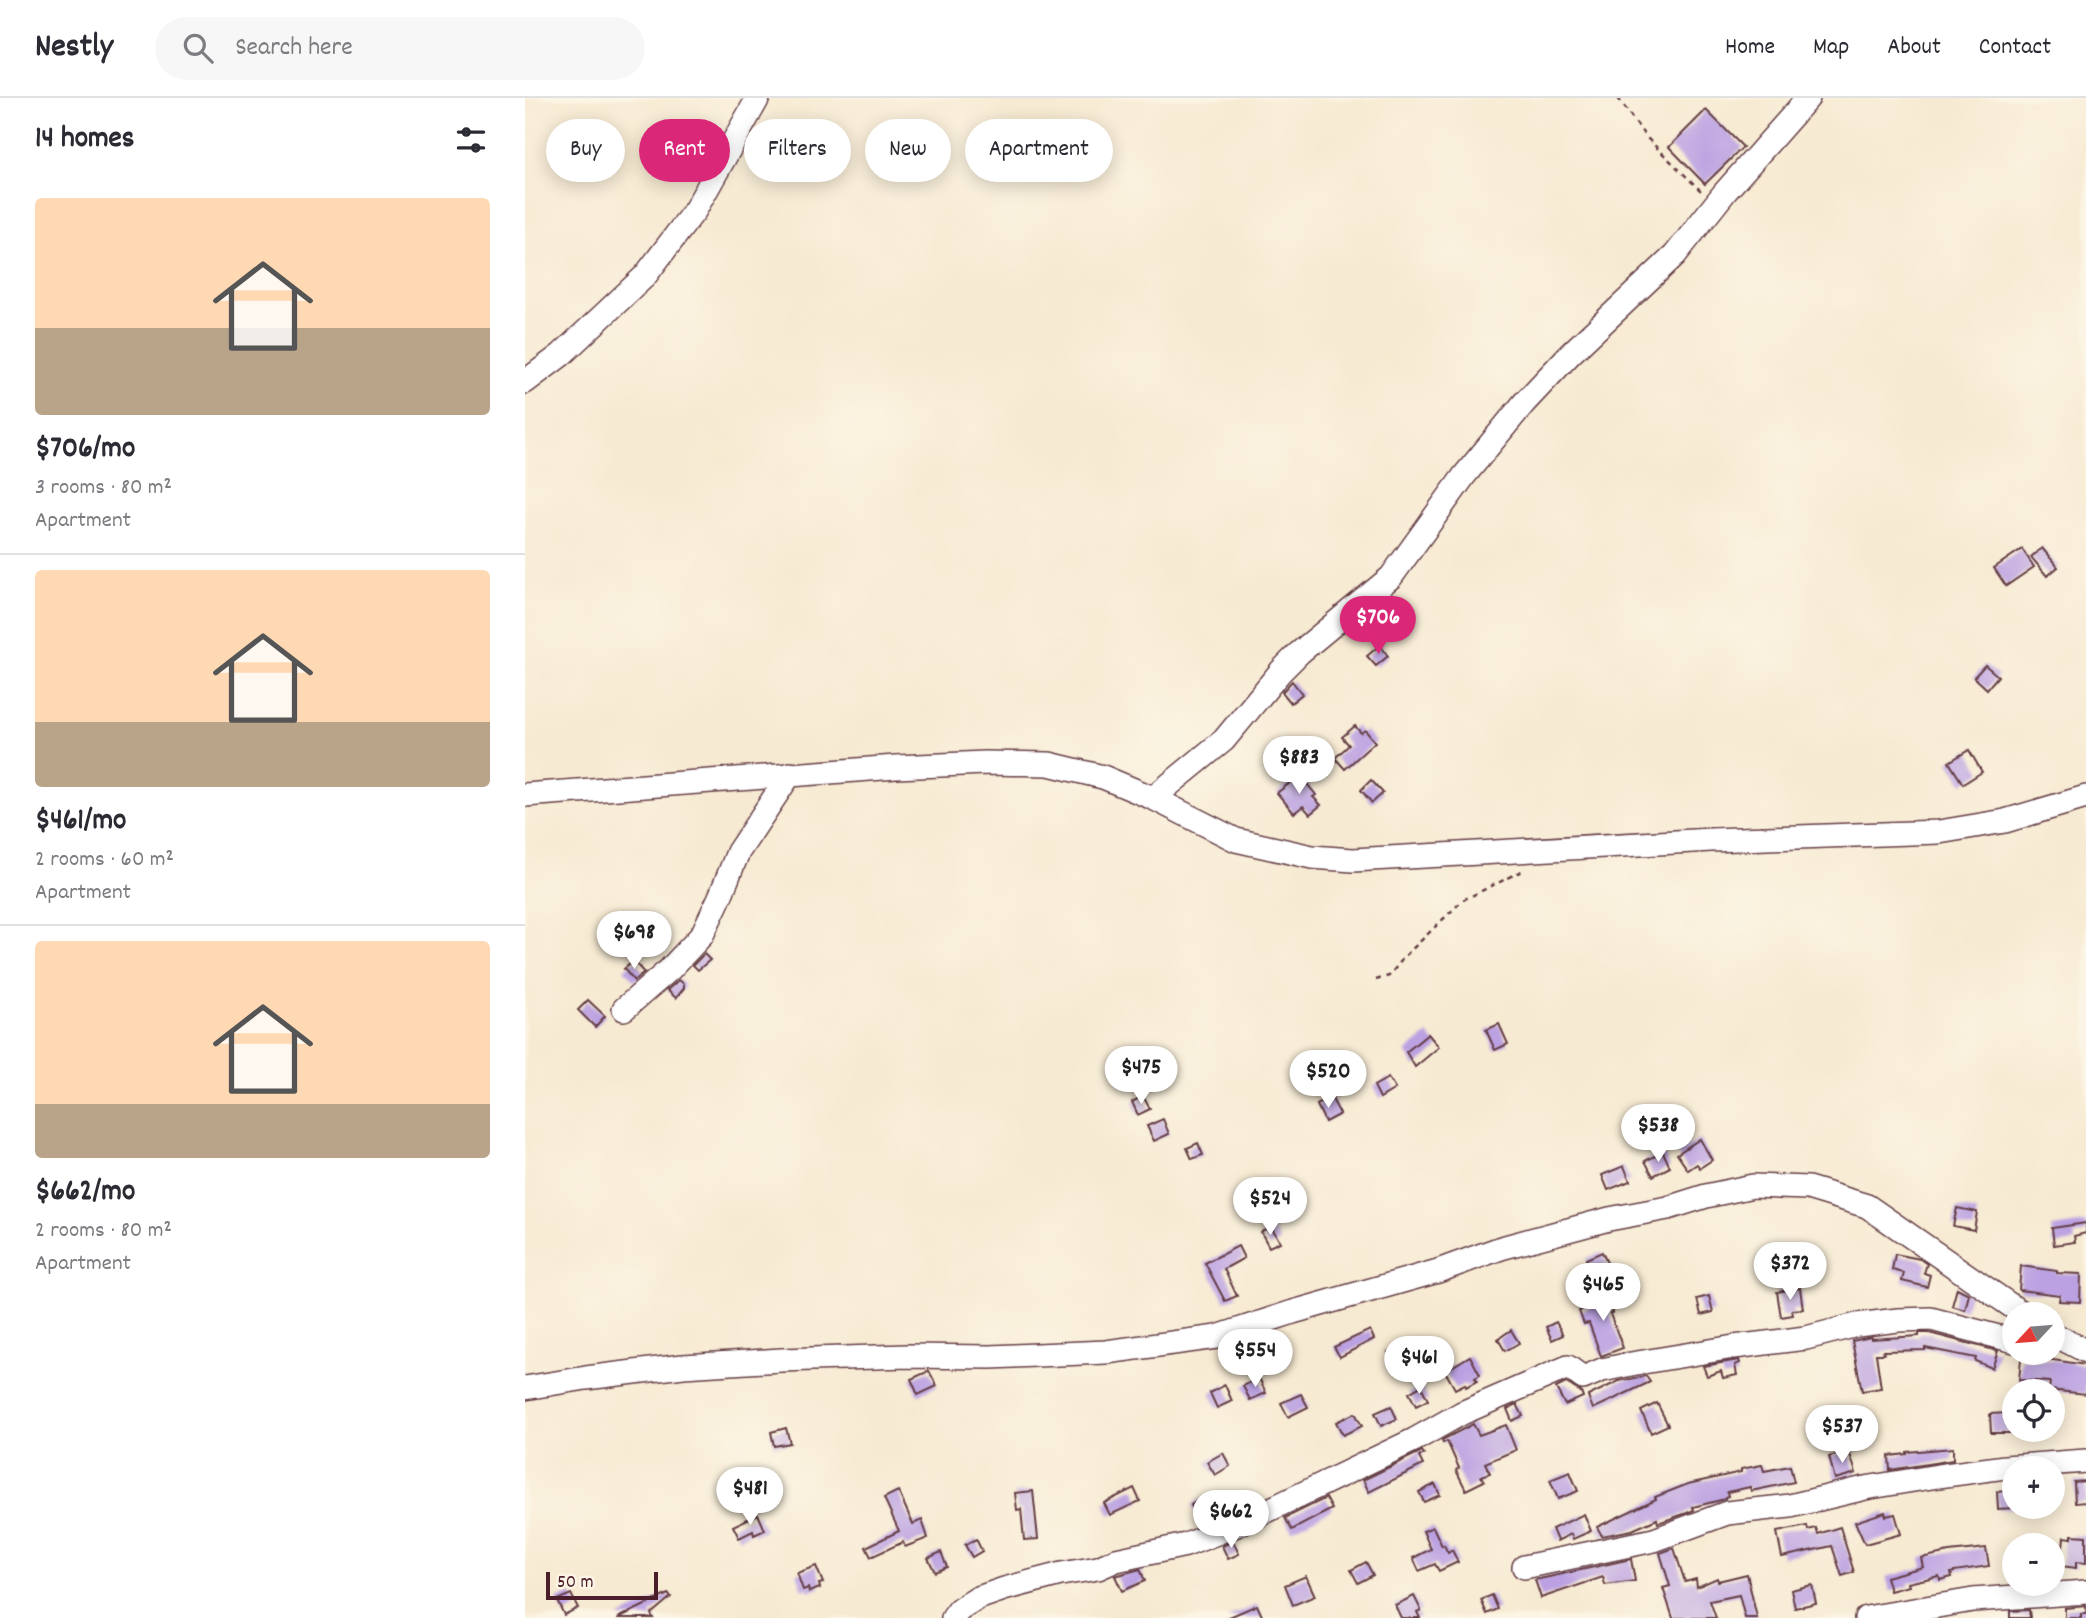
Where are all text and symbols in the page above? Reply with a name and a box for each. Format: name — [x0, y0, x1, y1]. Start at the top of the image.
search box — [155, 17, 645, 80]
text: Nestly — [35, 25, 113, 72]
icon: search — [179, 29, 217, 67]
text: Search here — [235, 30, 353, 67]
text: Home — [1725, 31, 1775, 65]
text: Map — [1813, 31, 1849, 65]
text: About — [1887, 31, 1941, 65]
text: Contact — [1979, 31, 2051, 65]
text: 14 homes — [35, 119, 134, 162]
chip: Buy — [546, 119, 625, 182]
chip: Rent — [639, 119, 730, 182]
chip: Filters — [744, 119, 851, 182]
chip: New — [865, 119, 951, 182]
chip: Apartment — [965, 119, 1113, 182]
icon: filters — [452, 121, 490, 159]
icon: home — [200, 243, 326, 369]
text: $706/mo — [35, 429, 135, 472]
text: 3 rooms · 80 m² — [35, 472, 172, 505]
text: Apartment — [35, 505, 131, 538]
pin: $706 — [1337, 596, 1419, 656]
text: $706 — [1356, 602, 1400, 635]
icon: home — [200, 615, 326, 741]
pin: $883 — [1258, 736, 1340, 796]
text: $883 — [1279, 742, 1319, 775]
text: $461/mo — [35, 801, 126, 844]
text: 2 rooms · 60 m² — [35, 844, 174, 877]
text: Apartment — [35, 877, 131, 910]
pin: $698 — [593, 912, 675, 971]
text: $698 — [613, 917, 655, 950]
icon: home — [200, 986, 326, 1112]
pin: $475 — [1100, 1046, 1182, 1106]
pin: $520 — [1287, 1051, 1369, 1110]
text: $475 — [1121, 1052, 1161, 1085]
text: $520 — [1306, 1056, 1350, 1089]
pin: $538 — [1617, 1104, 1699, 1164]
text: $538 — [1637, 1110, 1679, 1143]
text: $662/mo — [35, 1172, 135, 1215]
pin: $524 — [1229, 1178, 1311, 1237]
text: $524 — [1249, 1183, 1291, 1216]
text: 2 rooms · 80 m² — [35, 1215, 172, 1248]
pin: $372 — [1749, 1242, 1831, 1302]
text: Apartment — [35, 1248, 131, 1281]
text: $372 — [1770, 1248, 1810, 1281]
pin: $465 — [1562, 1264, 1644, 1323]
text: $465 — [1581, 1269, 1625, 1302]
north arrow — [2002, 1302, 2065, 1365]
map controls — [2002, 1302, 2065, 1596]
pin: $554 — [1214, 1330, 1296, 1389]
text: $554 — [1234, 1335, 1276, 1368]
pin: $461 — [1378, 1336, 1460, 1396]
text: $461 — [1400, 1342, 1438, 1375]
button: locate — [2002, 1379, 2065, 1442]
pin: $537 — [1801, 1406, 1883, 1465]
text: $537 — [1821, 1411, 1863, 1444]
button: + — [2002, 1456, 2065, 1519]
pin: $481 — [709, 1468, 791, 1527]
text: $481 — [732, 1473, 768, 1506]
pin: $662 — [1190, 1490, 1272, 1550]
text: $662 — [1209, 1496, 1253, 1529]
button: − — [2002, 1533, 2065, 1596]
scale bar — [546, 1569, 658, 1601]
text: 50 m — [557, 1570, 594, 1597]

